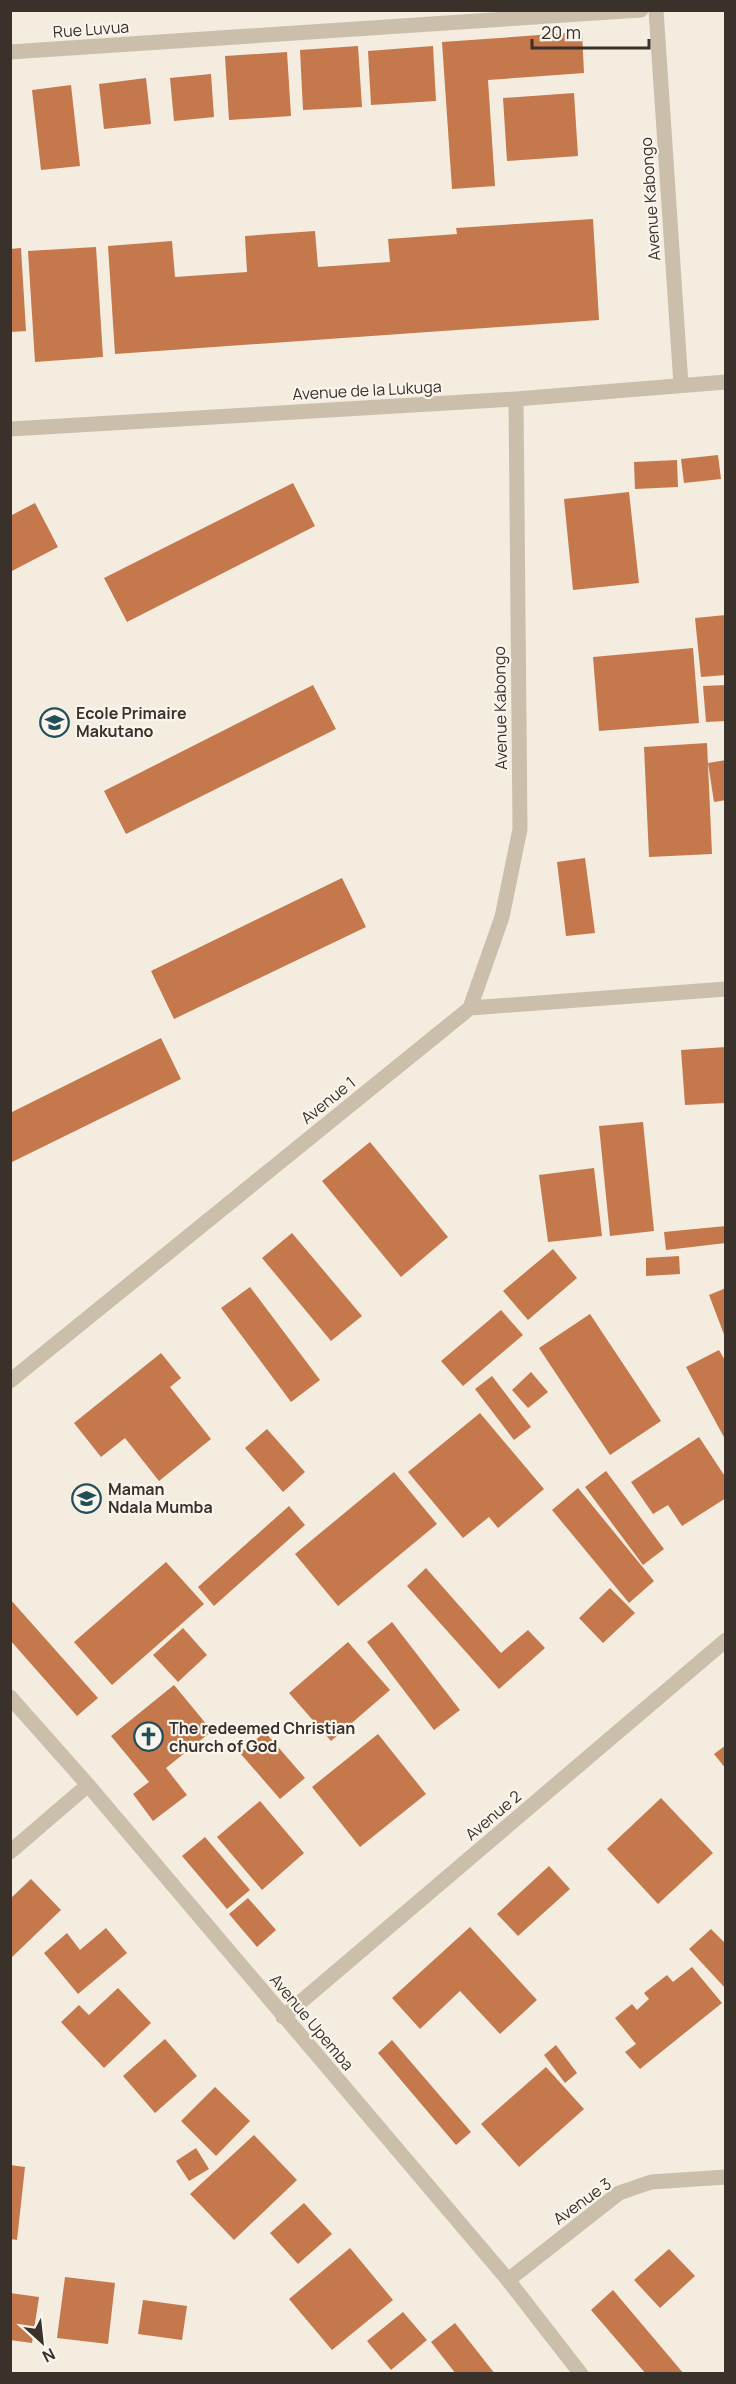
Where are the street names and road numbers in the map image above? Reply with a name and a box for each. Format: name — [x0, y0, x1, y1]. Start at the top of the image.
street label: Rue Luvua — [52, 15, 130, 43]
street label: Avenue Kabongo — [635, 137, 665, 261]
street label: Avenue de la Lukuga — [292, 375, 442, 405]
street label: Avenue Kabongo — [488, 646, 512, 770]
street label: Avenue 1 — [296, 1071, 360, 1129]
street label: Avenue 2 — [460, 1785, 526, 1845]
street label: Avenue Upemba — [265, 1969, 359, 2075]
street label: Avenue 3 — [549, 2172, 615, 2230]

